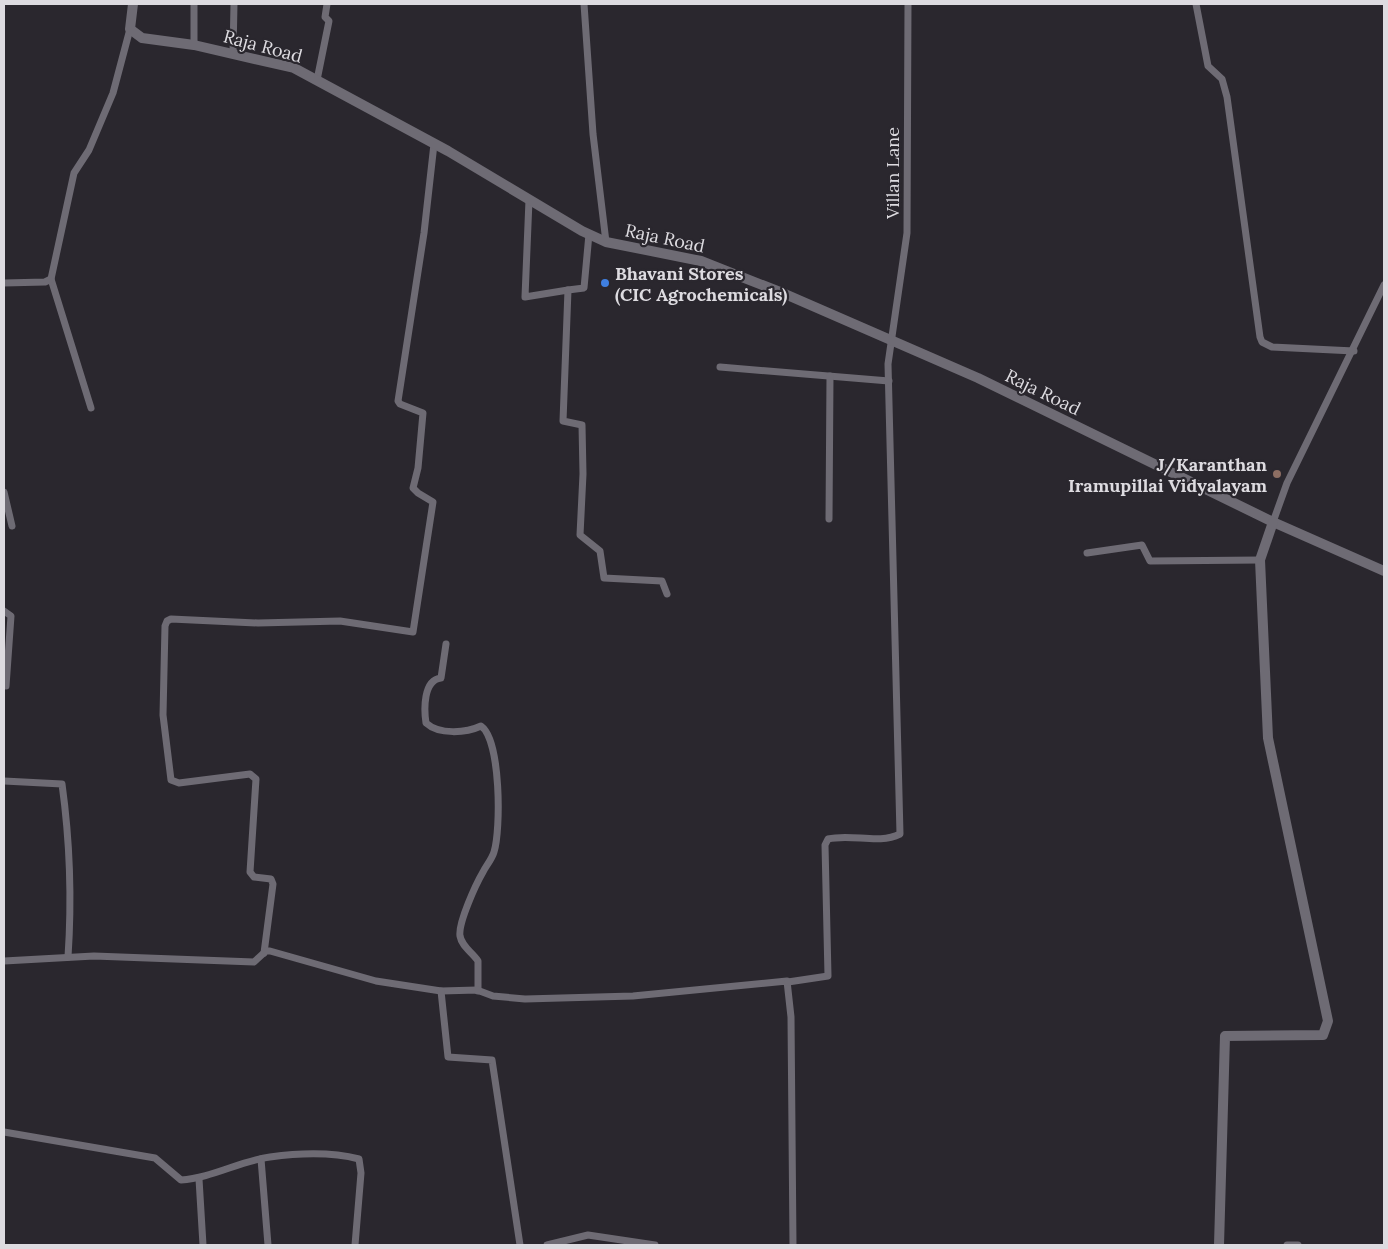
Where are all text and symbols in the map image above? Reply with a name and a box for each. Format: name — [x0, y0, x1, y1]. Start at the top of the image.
street label: Raja Road — [221, 24, 305, 68]
street label: Villan Lane — [881, 127, 904, 220]
street label: Raja Road — [623, 218, 707, 258]
place label: Bhavani Stores (CIC Agrochemicals) — [615, 262, 787, 306]
marker: Bhavani Stores (CIC Agrochemicals) — [599, 277, 611, 289]
street label: Raja Road — [1002, 364, 1085, 420]
place label: J/Karanthan Iramupillai Vidyalayam — [1068, 453, 1268, 497]
marker: J/Karanthan Iramupillai Vidyalayam — [1271, 468, 1283, 480]

